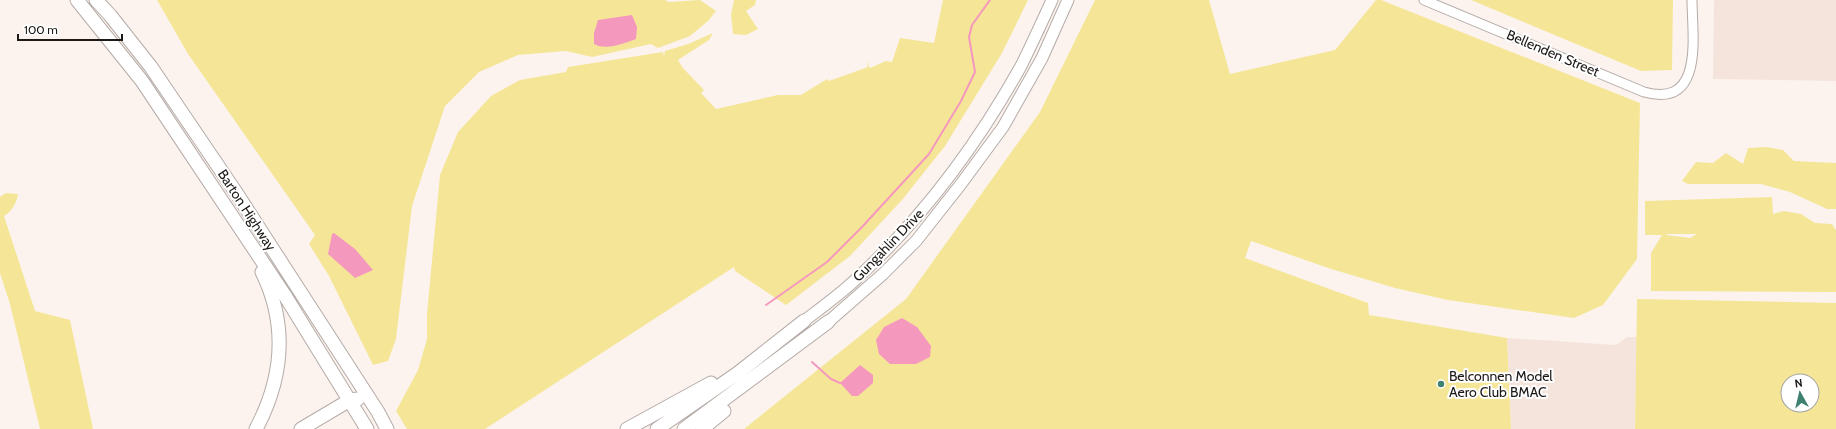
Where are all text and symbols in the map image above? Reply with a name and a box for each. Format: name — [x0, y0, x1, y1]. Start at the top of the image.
scale bar — [18, 16, 122, 42]
text: 100 m — [24, 22, 58, 37]
street label: Bellenden Street — [1504, 25, 1602, 81]
street label: Barton Highway — [214, 166, 280, 254]
street label: Gungahlin Drive — [849, 205, 927, 285]
place label: Belconnen Model Aero Club BMAC — [1449, 367, 1553, 401]
north arrow — [1780, 373, 1820, 413]
text: N — [1794, 376, 1803, 391]
marker: Belconnen Model Aero Club BMAC — [1436, 379, 1446, 389]

